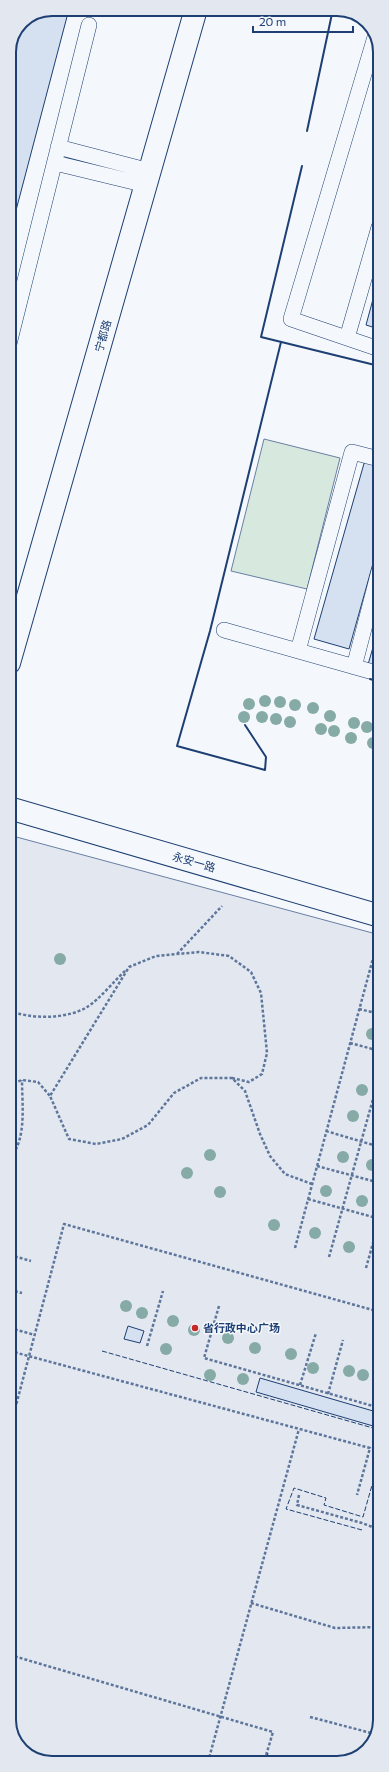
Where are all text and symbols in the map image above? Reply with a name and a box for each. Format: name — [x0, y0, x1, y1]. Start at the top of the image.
scale bar — [253, 8, 353, 34]
text: 20 m — [259, 14, 286, 28]
street label: 宁都路 — [92, 318, 113, 354]
street label: 永安一路 — [171, 849, 217, 874]
place label: 省行政中心广场 — [203, 1321, 280, 1334]
marker: 省行政中心广场 — [190, 1323, 200, 1333]

